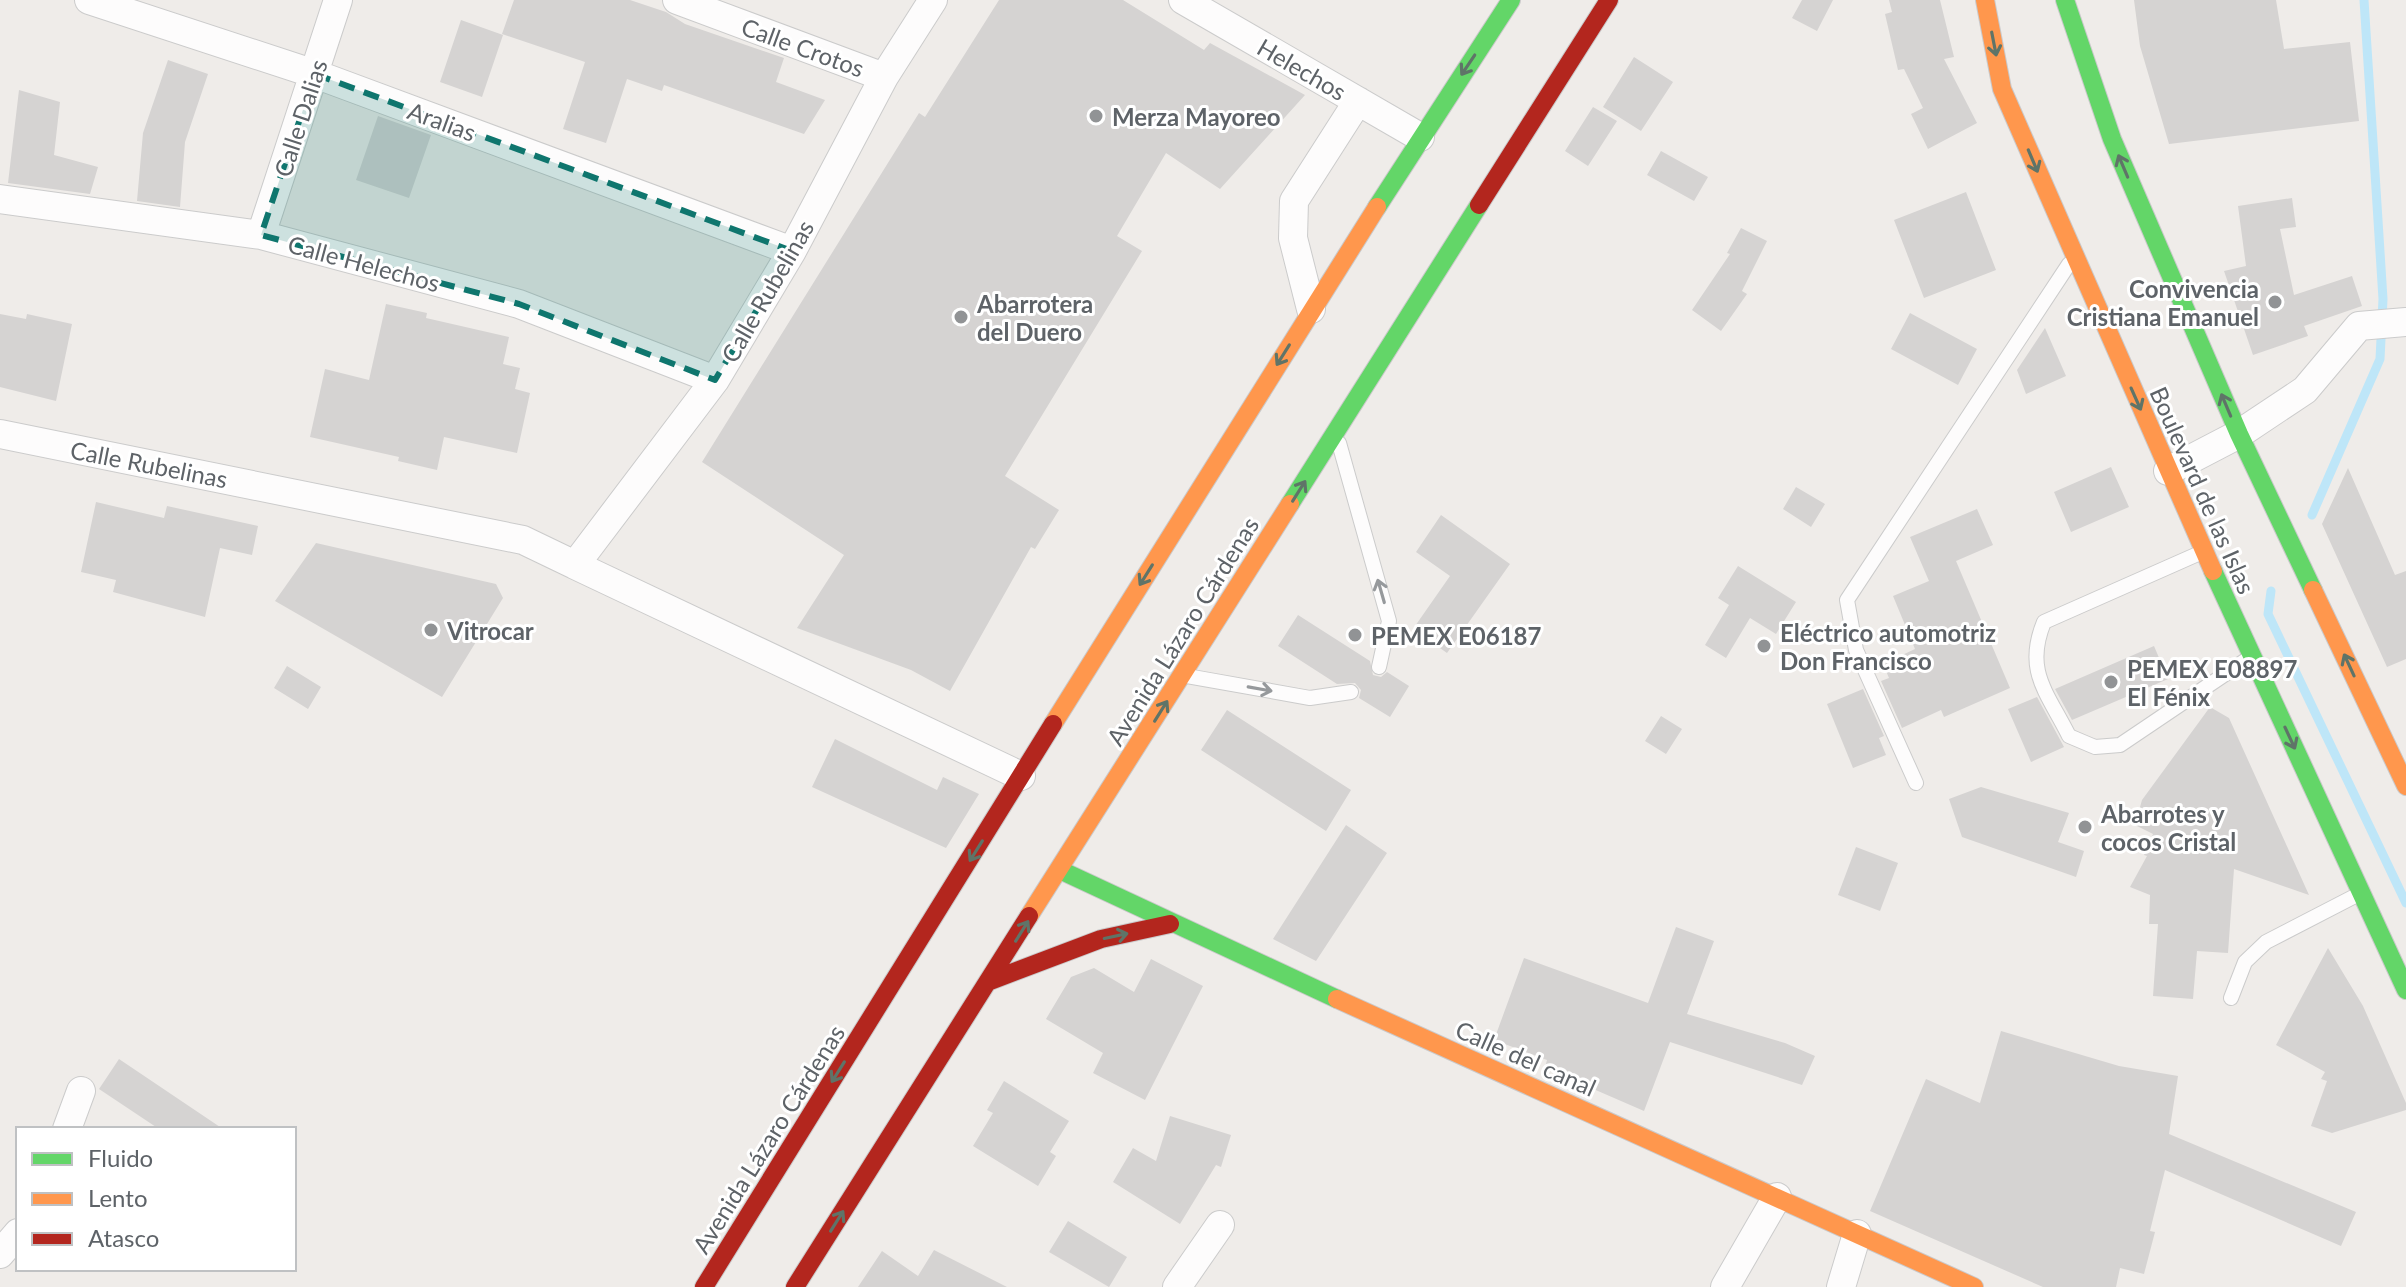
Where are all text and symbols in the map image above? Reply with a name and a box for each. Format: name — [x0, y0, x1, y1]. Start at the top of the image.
street label: Calle Crotos — [738, 11, 868, 83]
one-way arrow — [1987, 31, 2002, 57]
street label: Helechos — [1252, 32, 1352, 106]
one-way arrow — [1460, 53, 1476, 76]
street label: Calle Dalias — [267, 56, 333, 180]
street label: Aralias — [404, 95, 480, 147]
place label: Merza Mayoreo — [1112, 102, 1281, 131]
marker: Merza Mayoreo — [1087, 107, 1105, 125]
one-way arrow — [2026, 148, 2041, 173]
one-way arrow — [2115, 154, 2130, 179]
street label: Calle Rubelinas — [715, 215, 819, 367]
street label: Calle Helechos — [285, 229, 443, 297]
place label: Convivencia Cristiana Emanuel — [2067, 274, 2259, 331]
place label: Abarrotera del Duero — [976, 289, 1093, 346]
marker: Convivencia Cristiana Emanuel — [2266, 293, 2284, 311]
marker: Abarrotera del Duero — [952, 308, 970, 326]
one-way arrow — [1274, 343, 1290, 366]
street label: Boulevard de las Islas — [2144, 382, 2262, 598]
one-way arrow — [2130, 386, 2145, 411]
one-way arrow — [2218, 393, 2233, 417]
street label: Calle Rubelinas — [68, 435, 230, 493]
one-way arrow — [1292, 480, 1308, 503]
street label: Avenida Lázaro Cárdenas — [1100, 511, 1264, 751]
one-way arrow — [1137, 564, 1154, 586]
one-way arrow — [1372, 579, 1387, 605]
place label: Vitrocar — [446, 616, 534, 645]
place label: Eléctrico automotriz Don Francisco — [1780, 618, 1996, 675]
marker: Vitrocar — [422, 621, 440, 639]
place label: PEMEX E06187 — [1371, 621, 1542, 650]
marker: PEMEX E06187 — [1346, 626, 1364, 644]
marker: Eléctrico automotriz Don Francisco — [1755, 637, 1773, 655]
place label: PEMEX E08897 El Fénix — [2127, 654, 2298, 711]
one-way arrow — [2341, 654, 2356, 678]
marker: PEMEX E08897 El Fénix — [2102, 673, 2120, 691]
one-way arrow — [1246, 683, 1272, 698]
one-way arrow — [1153, 700, 1169, 723]
one-way arrow — [2283, 726, 2298, 750]
place label: Abarrotes y cocos Cristal — [2100, 799, 2236, 856]
marker: Abarrotes y cocos Cristal — [2076, 818, 2094, 836]
one-way arrow — [967, 840, 984, 862]
one-way arrow — [1014, 920, 1030, 943]
one-way arrow — [1103, 928, 1128, 943]
street label: Calle del canal — [1451, 1014, 1601, 1102]
street label: Avenida Lázaro Cárdenas — [686, 1019, 850, 1259]
one-way arrow — [830, 1060, 846, 1083]
legend — [16, 1127, 296, 1271]
text: Fluido — [88, 1143, 153, 1172]
text: Lento — [88, 1183, 148, 1212]
one-way arrow — [830, 1210, 846, 1233]
text: Atasco — [88, 1223, 159, 1252]

